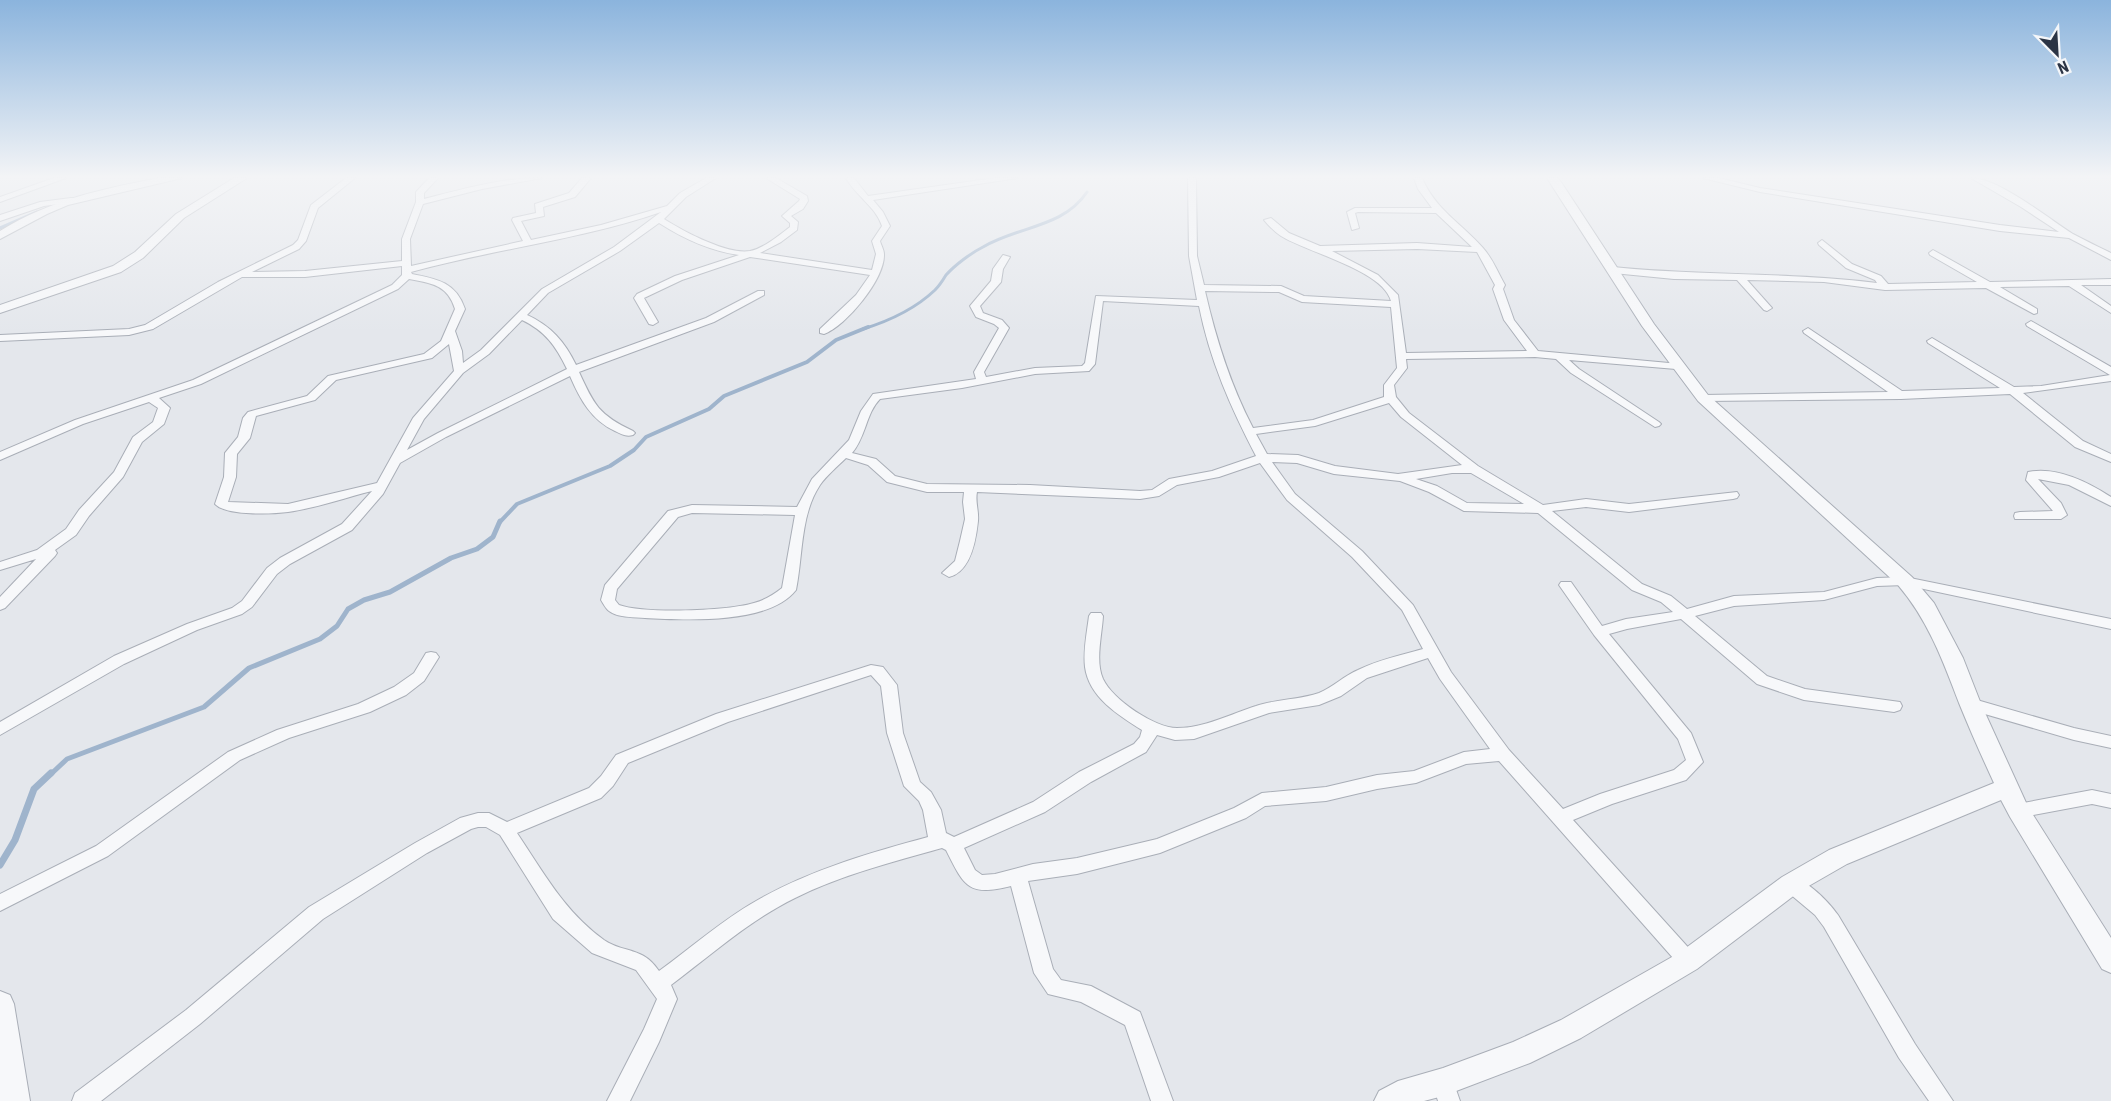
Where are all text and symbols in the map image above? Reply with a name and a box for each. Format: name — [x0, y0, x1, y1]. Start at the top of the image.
north arrow — [2027, 24, 2087, 84]
text: N — [2055, 57, 2071, 78]

